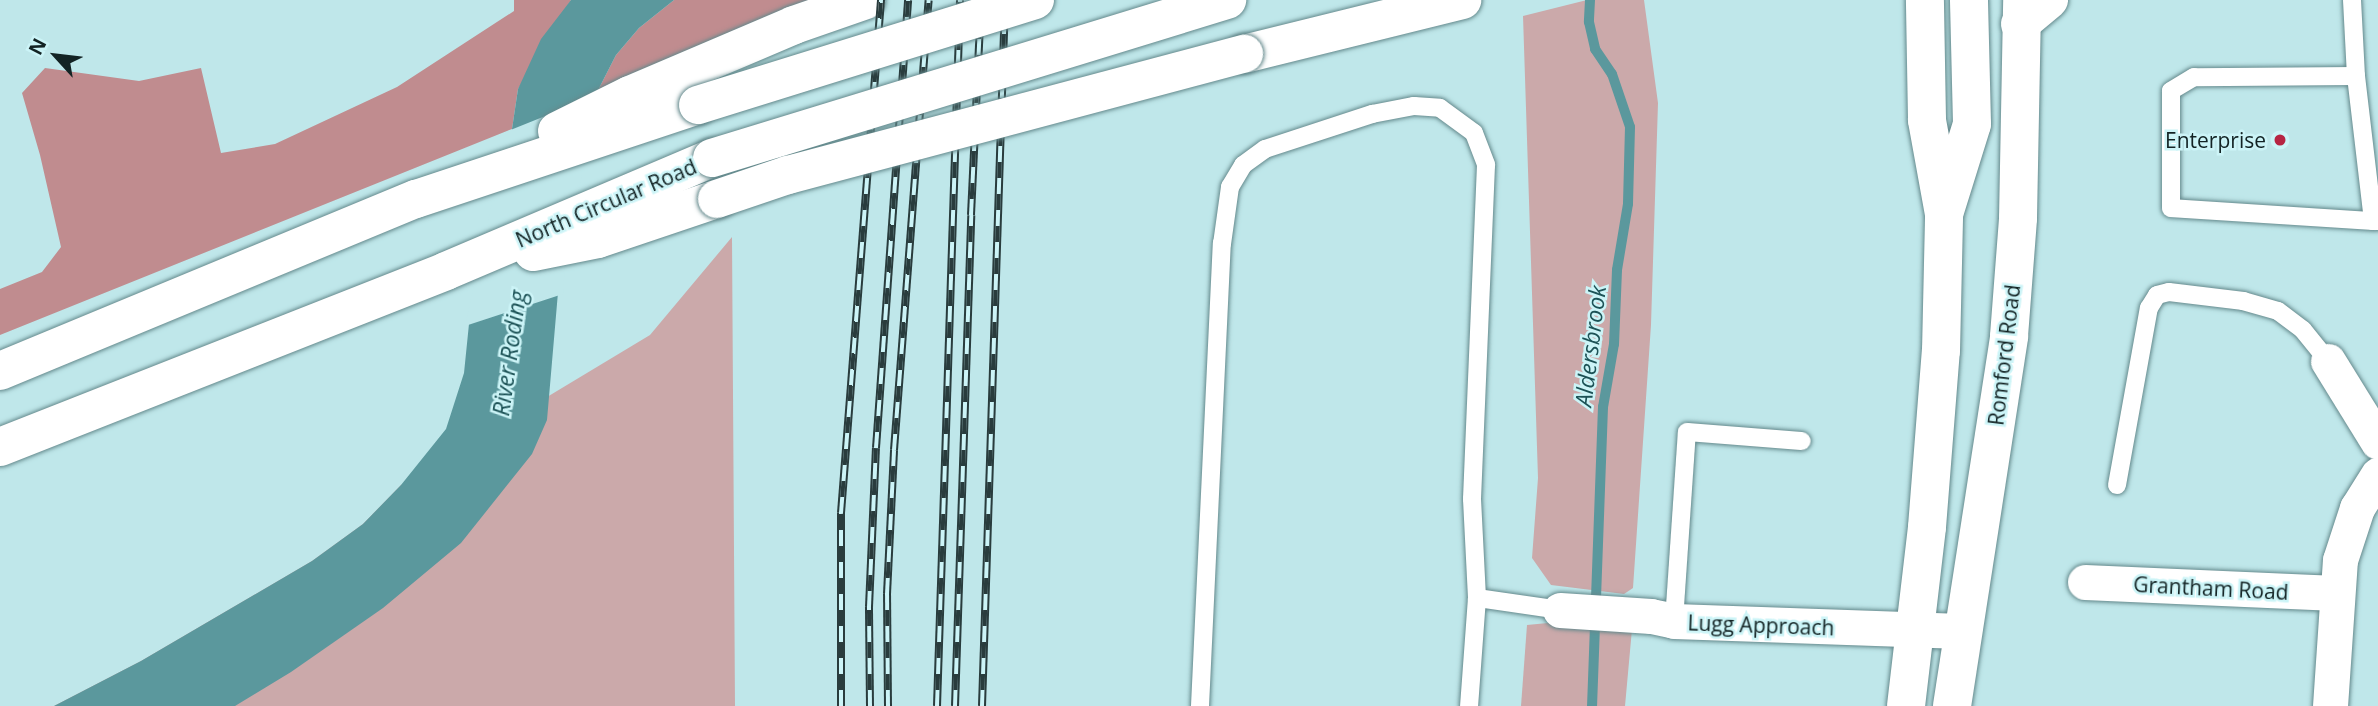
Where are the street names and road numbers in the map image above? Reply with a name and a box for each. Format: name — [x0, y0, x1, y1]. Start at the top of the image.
street label: North Circular Road — [512, 153, 700, 253]
street label: Romford Road — [1983, 283, 2025, 427]
street label: Grantham Road — [2133, 571, 2289, 605]
street label: Lugg Approach — [1687, 610, 1835, 640]

